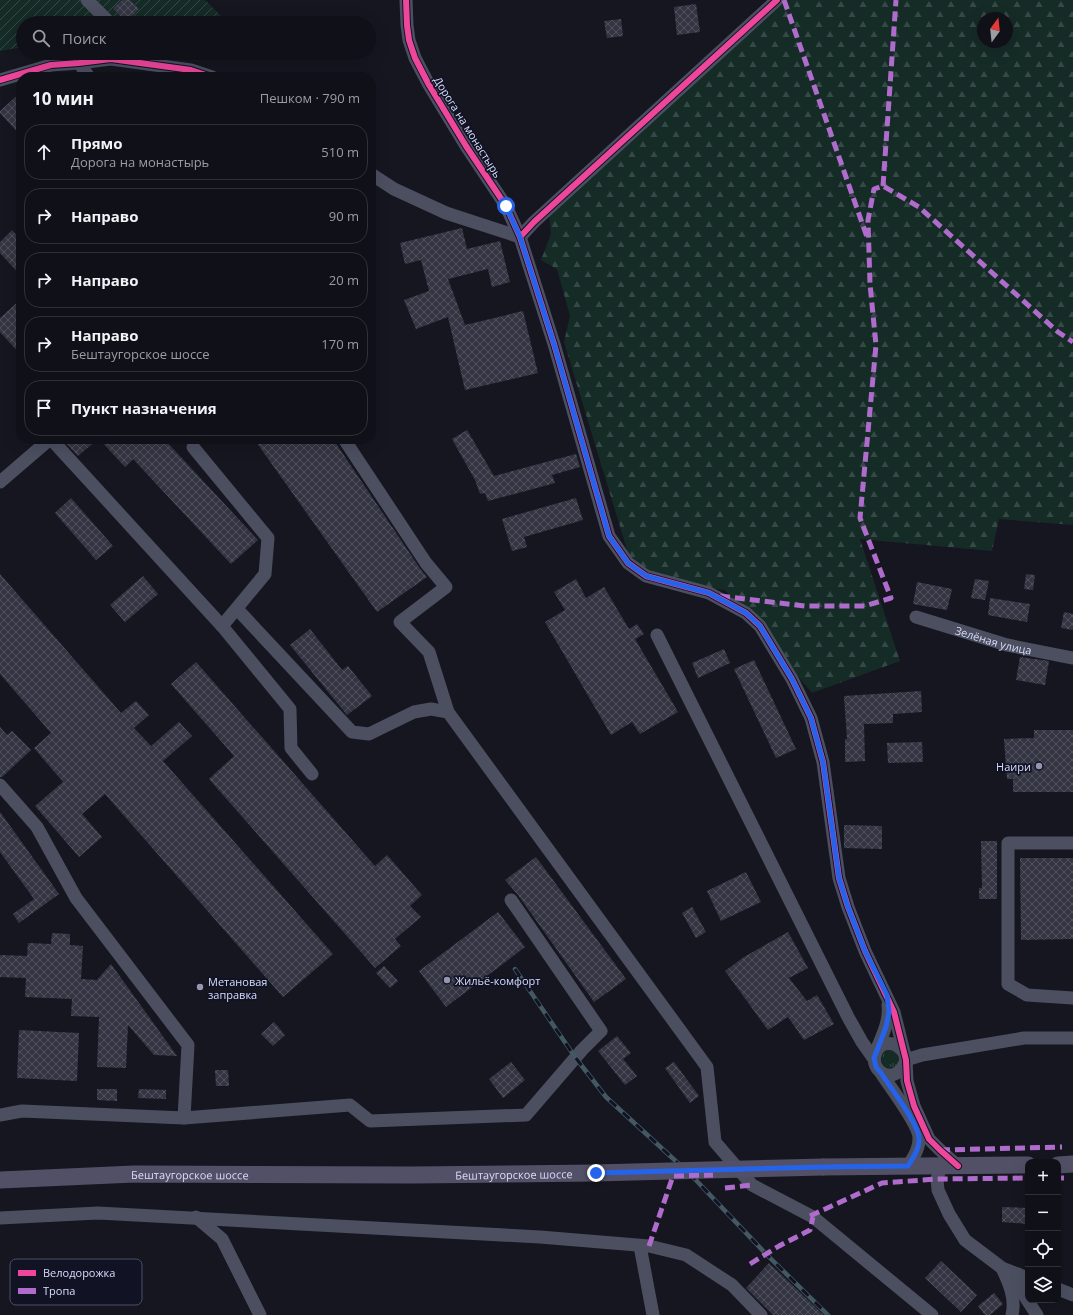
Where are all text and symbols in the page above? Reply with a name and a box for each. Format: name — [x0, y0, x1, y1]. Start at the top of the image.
north arrow — [977, 12, 1013, 48]
search box — [16, 16, 376, 60]
icon: search — [30, 27, 52, 49]
text: Поиск — [62, 28, 106, 48]
street label: Дорога на монастырь — [431, 73, 505, 181]
text: 10 мин — [32, 87, 94, 110]
text: Пешком · 790 m — [260, 89, 360, 107]
text: Прямо — [71, 133, 123, 153]
icon: ahead — [33, 141, 55, 163]
text: 510 m — [321, 143, 359, 161]
text: Дорога на монастырь — [71, 153, 209, 171]
route start — [497, 197, 515, 215]
icon: right — [33, 205, 55, 227]
text: Направо — [71, 206, 139, 226]
text: 90 m — [329, 207, 359, 225]
icon: right — [33, 269, 55, 291]
text: Направо — [71, 270, 139, 290]
text: 20 m — [329, 271, 359, 289]
text: Направо — [71, 325, 139, 345]
icon: right — [33, 333, 55, 355]
text: 170 m — [321, 335, 359, 353]
text: Бештаугорское шоссе — [71, 345, 210, 363]
icon: arrive — [33, 397, 55, 419]
text: Пункт назначения — [71, 398, 217, 418]
street label: Зелёная улица — [953, 622, 1033, 657]
place label: Наири — [996, 759, 1031, 774]
marker: Наири — [1034, 761, 1044, 771]
place label: Жильё-комфорт — [455, 973, 541, 988]
place label: Метановая заправка — [208, 974, 267, 1002]
marker: Жильё-комфорт — [442, 975, 452, 985]
marker: Метановая заправка — [195, 982, 205, 992]
map controls — [1025, 1159, 1061, 1303]
button: + — [1025, 1159, 1061, 1195]
route end — [587, 1164, 605, 1182]
street label: Бештаугорское шоссе — [131, 1166, 249, 1182]
street label: Бештаугорское шоссе — [455, 1166, 573, 1182]
button: − — [1025, 1195, 1061, 1231]
button: locate — [1025, 1231, 1061, 1267]
legend — [10, 1259, 142, 1305]
text: Велодорожка — [43, 1265, 115, 1280]
button: layers — [1025, 1267, 1061, 1303]
text: Тропа — [43, 1283, 75, 1298]

